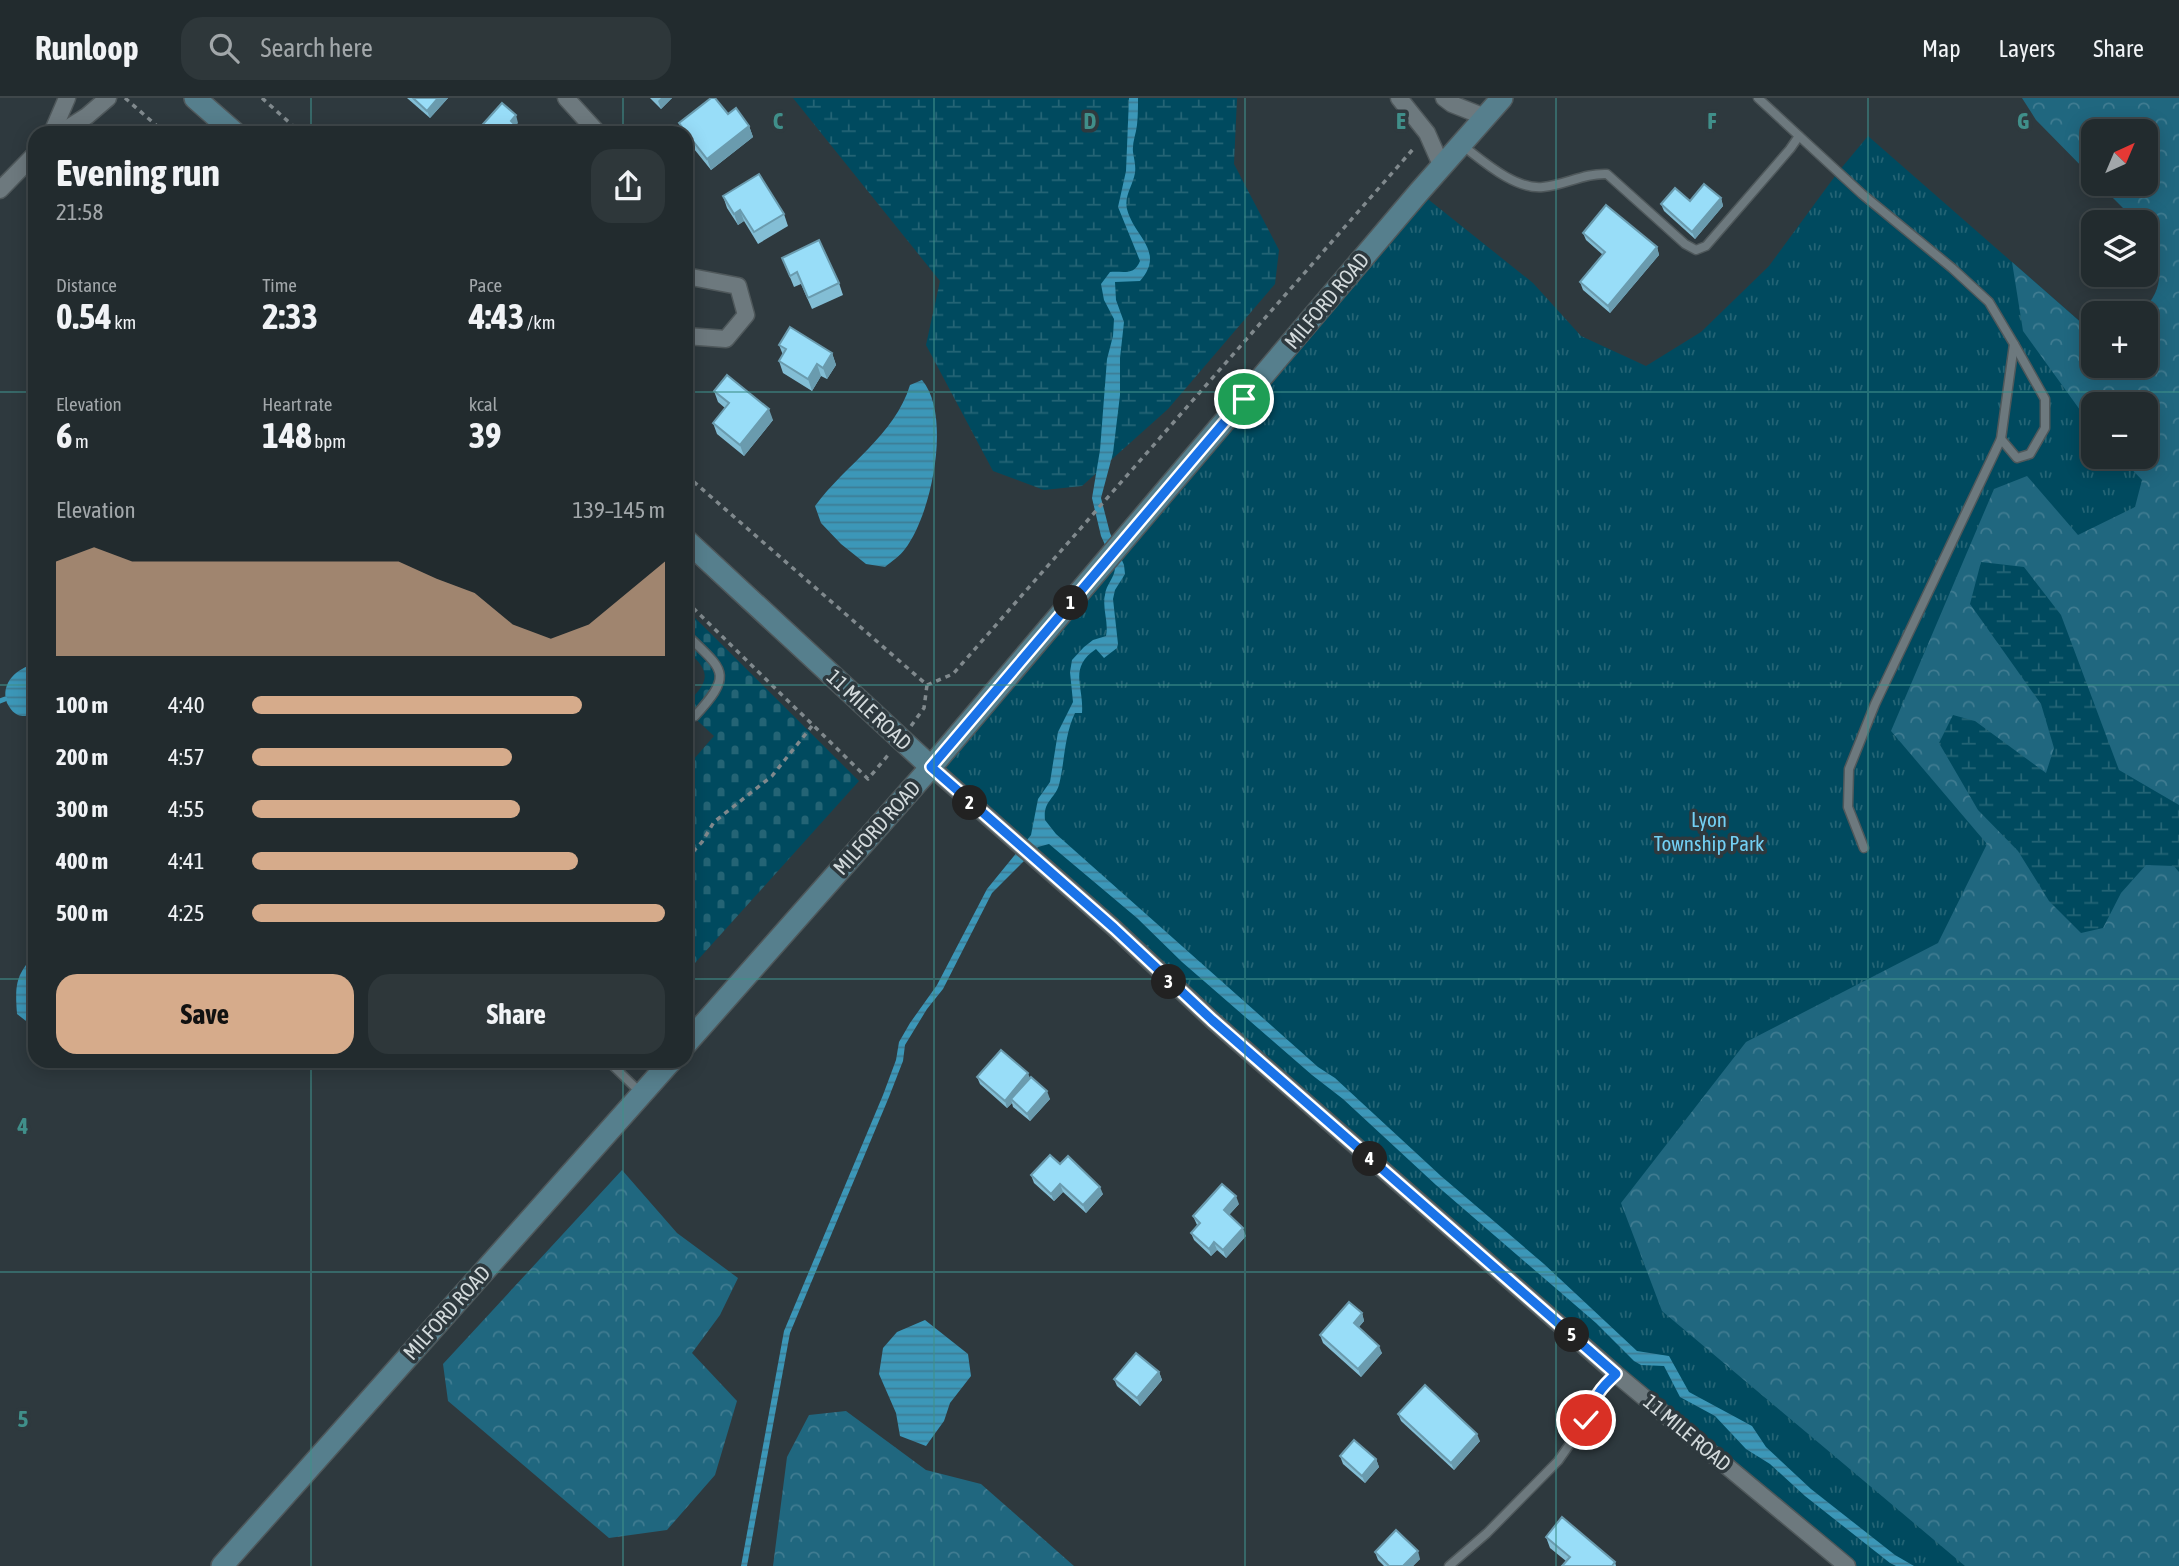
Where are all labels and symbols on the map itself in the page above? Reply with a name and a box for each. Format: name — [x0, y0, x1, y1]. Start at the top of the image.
text: C — [773, 108, 784, 134]
text: D — [1084, 108, 1097, 134]
text: E — [1396, 108, 1406, 134]
text: F — [1707, 108, 1717, 134]
text: G — [2017, 108, 2029, 134]
north arrow — [2081, 119, 2158, 196]
street label: MILFORD ROAD — [1279, 247, 1373, 353]
pin — [1214, 369, 1274, 429]
pin: 1 — [1054, 586, 1088, 620]
street label: 11 MILE ROAD — [823, 664, 917, 754]
street label: MILFORD ROAD — [828, 775, 925, 879]
pin: 2 — [953, 786, 988, 820]
park label: Lyon Township Park — [1654, 807, 1764, 855]
pin: 3 — [1152, 964, 1186, 1000]
text: 4 — [17, 1113, 29, 1139]
pin: 4 — [1352, 1142, 1388, 1176]
street label: MILFORD ROAD — [398, 1260, 495, 1364]
pin: 5 — [1554, 1318, 1590, 1352]
street label: 11 MILE ROAD — [1639, 1389, 1736, 1476]
pin — [1556, 1390, 1616, 1450]
text: 5 — [18, 1406, 29, 1432]

